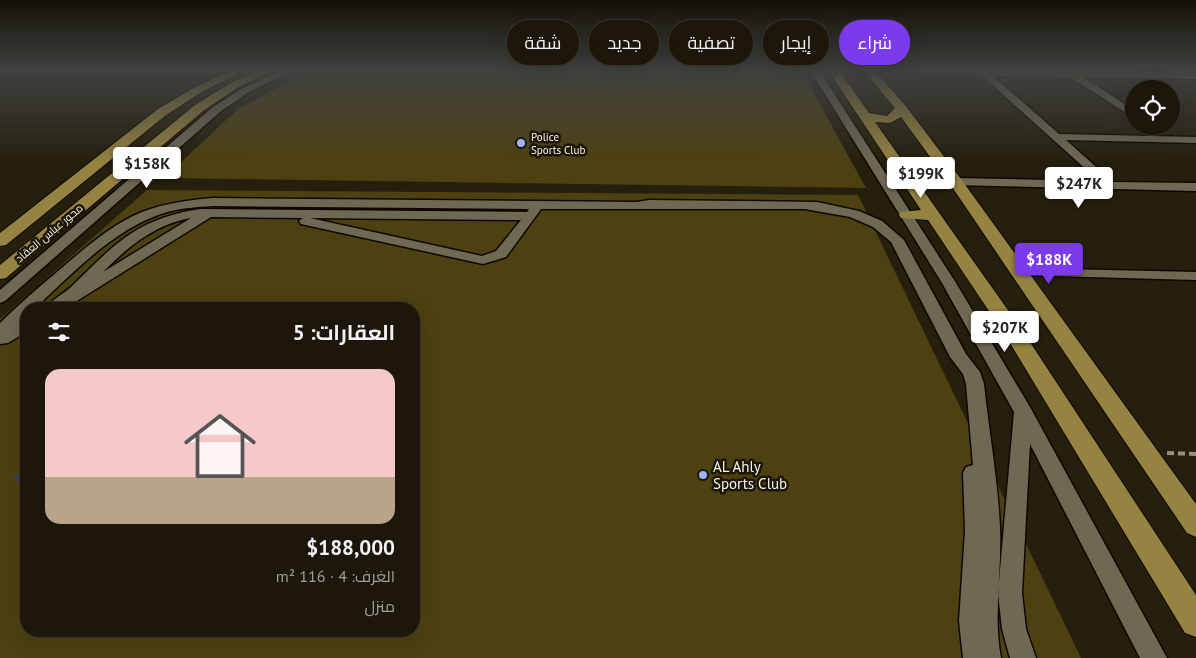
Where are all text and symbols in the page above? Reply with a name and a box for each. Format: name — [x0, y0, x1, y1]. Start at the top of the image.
chip: شقة — [507, 20, 579, 65]
chip: جديد — [589, 20, 659, 65]
chip: تصفية — [669, 20, 753, 65]
chip: إيجار — [763, 20, 829, 65]
chip: شراء — [839, 20, 910, 65]
map controls — [1125, 80, 1180, 135]
button: locate — [1125, 80, 1180, 135]
place label: Police Sports Club — [531, 130, 585, 157]
marker: Police Sports Club — [515, 137, 527, 149]
pin: $158K — [112, 146, 182, 189]
text: $158K — [124, 153, 170, 173]
pin: $199K — [886, 156, 956, 199]
text: $199K — [898, 163, 944, 183]
pin: $247K — [1044, 166, 1114, 209]
text: $247K — [1056, 173, 1102, 193]
street label: محور عباس العقاد — [12, 201, 86, 265]
pin: $188K — [1014, 242, 1084, 285]
text: $188K — [1026, 249, 1072, 269]
pin: $207K — [970, 310, 1040, 353]
text: $207K — [982, 317, 1028, 337]
icon: filters — [45, 318, 73, 346]
text: العقارات: 5 — [293, 319, 395, 346]
icon: home — [175, 401, 265, 491]
place label: AL Ahly Sports Club — [713, 457, 787, 493]
marker: AL Ahly Sports Club — [697, 469, 709, 481]
text: $188,000 — [306, 534, 395, 561]
text: الغرف: 4 · 116 m² — [276, 566, 395, 586]
text: منزل — [365, 596, 395, 616]

